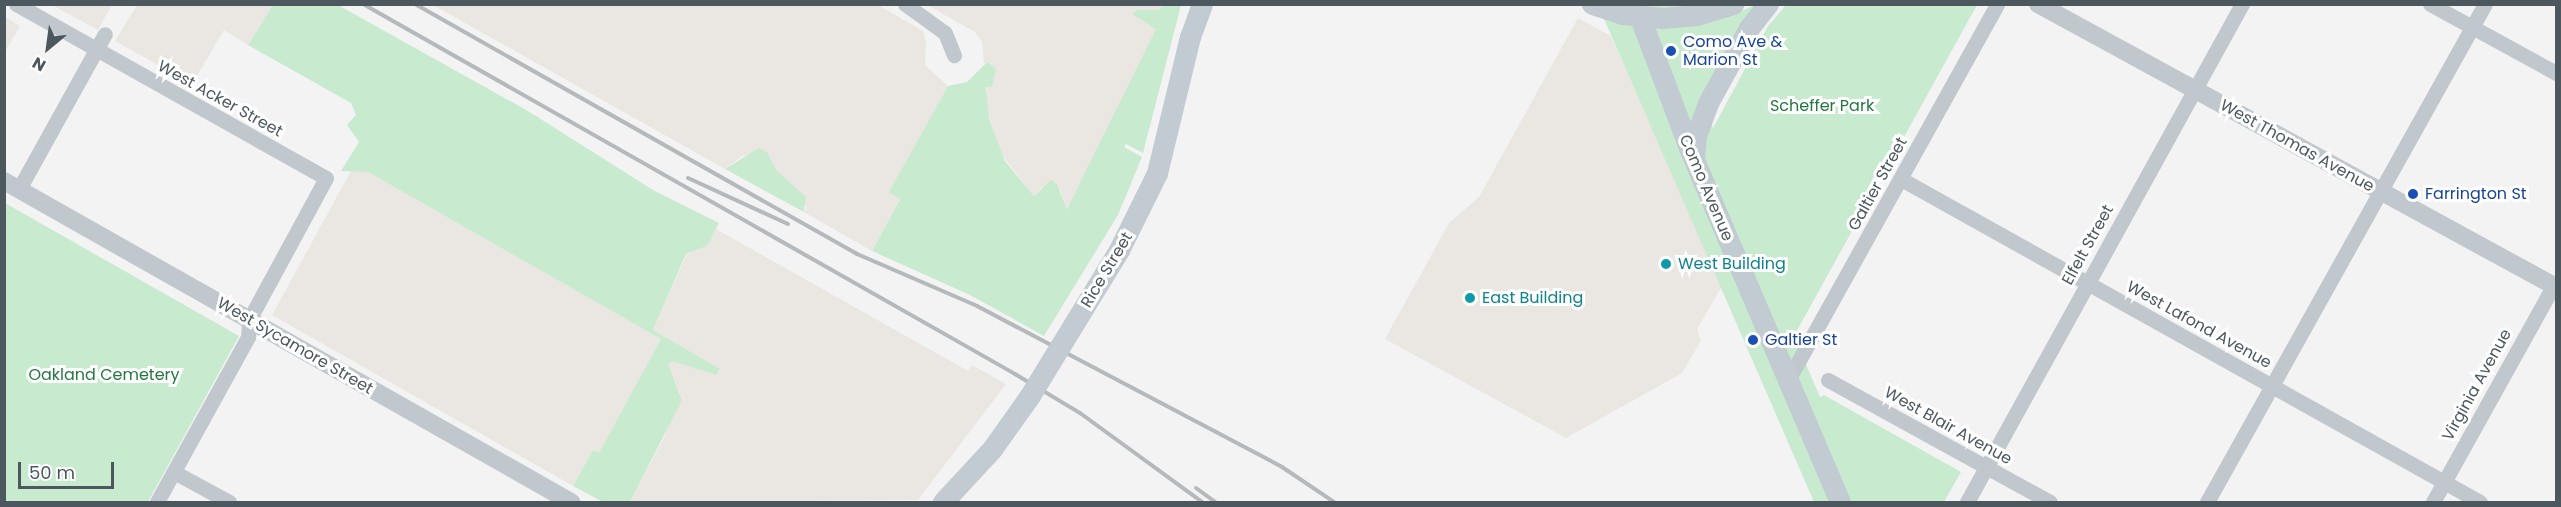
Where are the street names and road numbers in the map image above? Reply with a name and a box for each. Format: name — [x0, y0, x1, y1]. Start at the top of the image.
street label: West Acker Street — [154, 57, 286, 141]
street label: West Thomas Avenue — [2217, 96, 2377, 196]
street label: Como Avenue — [1675, 132, 1737, 244]
street label: Galtier Street — [1844, 134, 1912, 234]
street label: Elfelt Street — [2058, 202, 2118, 288]
street label: Rice Street — [1077, 229, 1137, 311]
street label: West Lafond Avenue — [2123, 277, 2275, 373]
street label: West Sycamore Street — [214, 294, 376, 398]
street label: Virginia Avenue — [2438, 326, 2516, 444]
street label: West Blair Avenue — [1881, 383, 2015, 469]

